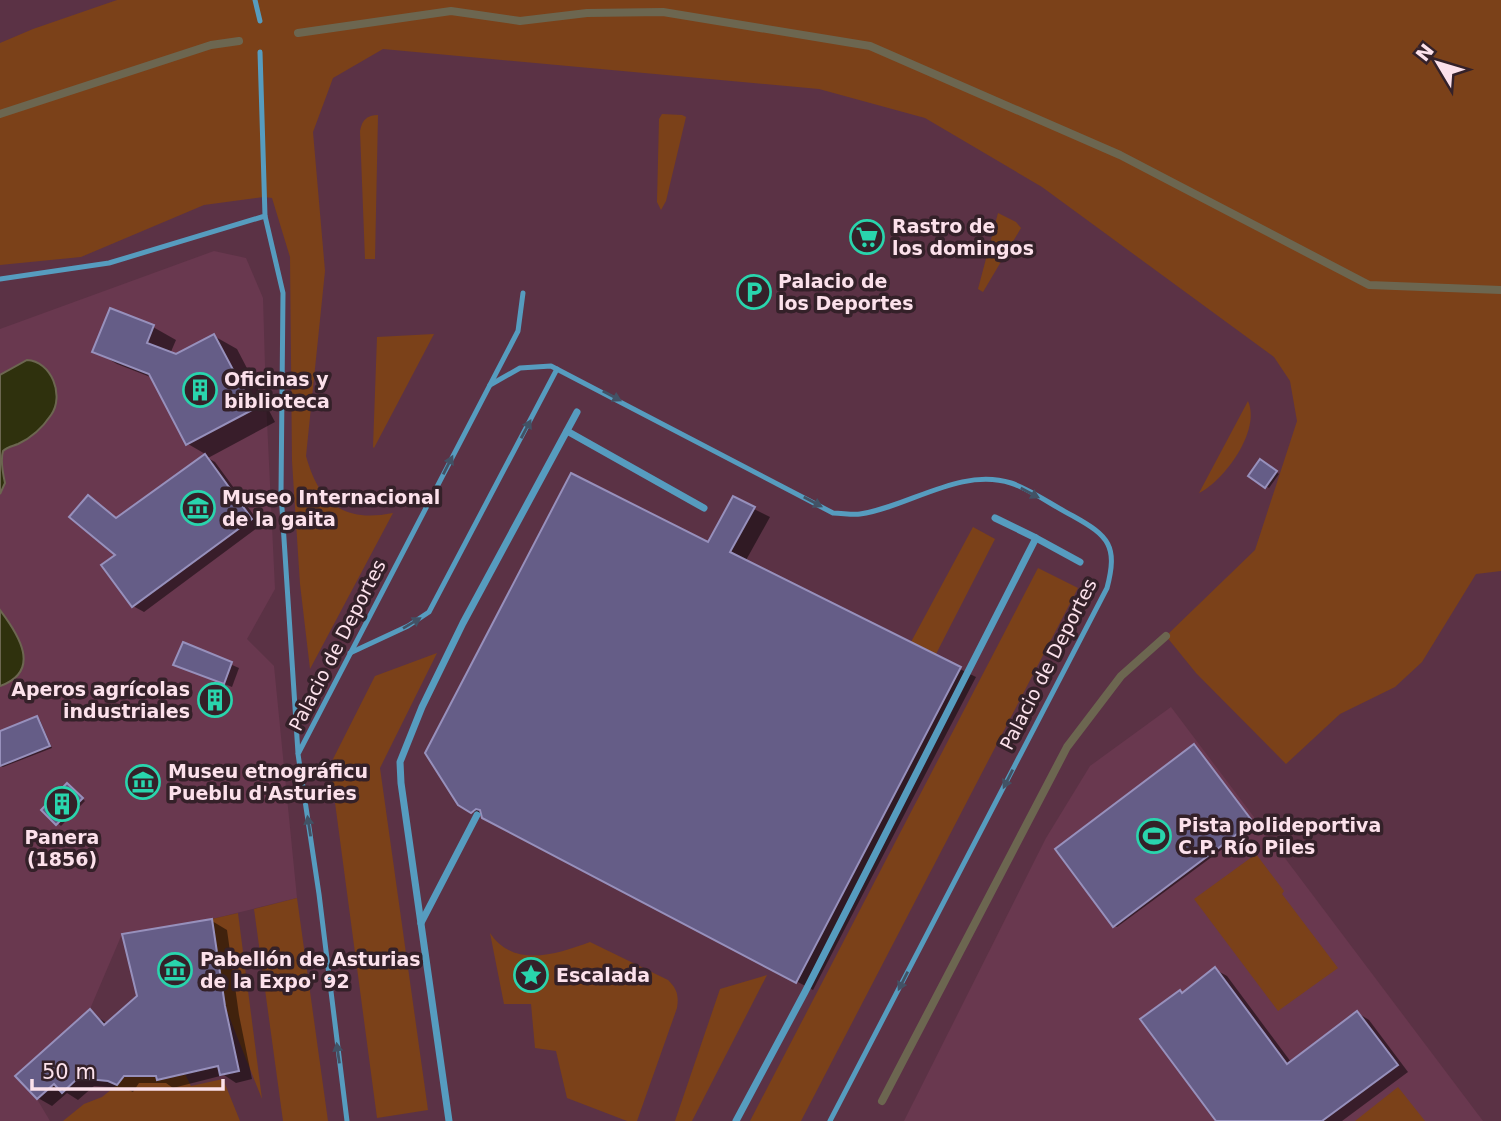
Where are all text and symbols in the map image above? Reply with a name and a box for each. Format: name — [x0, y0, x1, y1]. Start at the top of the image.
north arrow — [1403, 28, 1473, 98]
text: N — [1411, 39, 1438, 66]
place label: Rastro de los domingos — [892, 215, 1034, 259]
supermarket icon: Rastro de los domingos — [848, 218, 886, 256]
place label: Palacio de los Deportes — [778, 270, 913, 314]
parking icon: Palacio de los Deportes — [735, 273, 773, 311]
place label: Oficinas y biblioteca — [224, 368, 330, 412]
building icon: Oficinas y biblioteca — [181, 371, 219, 409]
one-way arrow — [602, 390, 622, 402]
one-way arrow — [520, 419, 531, 439]
one-way arrow — [442, 455, 454, 475]
place label: Museo Internacional de la gaita — [222, 486, 440, 530]
one-way arrow — [1020, 487, 1040, 499]
museum icon: Museo Internacional de la gaita — [179, 489, 217, 527]
one-way arrow — [803, 496, 823, 508]
street label: Palacio de Deportes — [284, 556, 390, 734]
street label: Palacio de Deportes — [995, 575, 1101, 753]
one-way arrow — [402, 617, 421, 629]
place label: Aperos agrícolas industriales — [11, 678, 190, 722]
building icon: Aperos agrícolas industriales — [196, 681, 234, 719]
place label: Museu etnográficu Pueblu d'Asturies — [168, 760, 368, 804]
museum icon: Museu etnográficu Pueblu d'Asturies — [124, 763, 162, 801]
one-way arrow — [1002, 769, 1013, 789]
building icon: Panera (1856) — [43, 785, 81, 823]
place label: Pista polideportiva C.P. Río Piles — [1178, 814, 1381, 858]
one-way arrow — [303, 815, 314, 837]
sports icon: Pista polideportiva C.P. Río Piles — [1135, 817, 1173, 855]
place label: Panera (1856) — [25, 826, 99, 870]
place label: Pabellón de Asturias de la Expo' 92 — [200, 948, 421, 992]
museum icon: Pabellón de Asturias de la Expo' 92 — [156, 951, 194, 989]
place icon: Escalada — [512, 956, 550, 994]
place label: Escalada — [556, 964, 650, 986]
one-way arrow — [897, 971, 908, 991]
one-way arrow — [333, 1042, 344, 1064]
scale bar — [32, 1048, 222, 1092]
text: 50 m — [42, 1060, 96, 1084]

